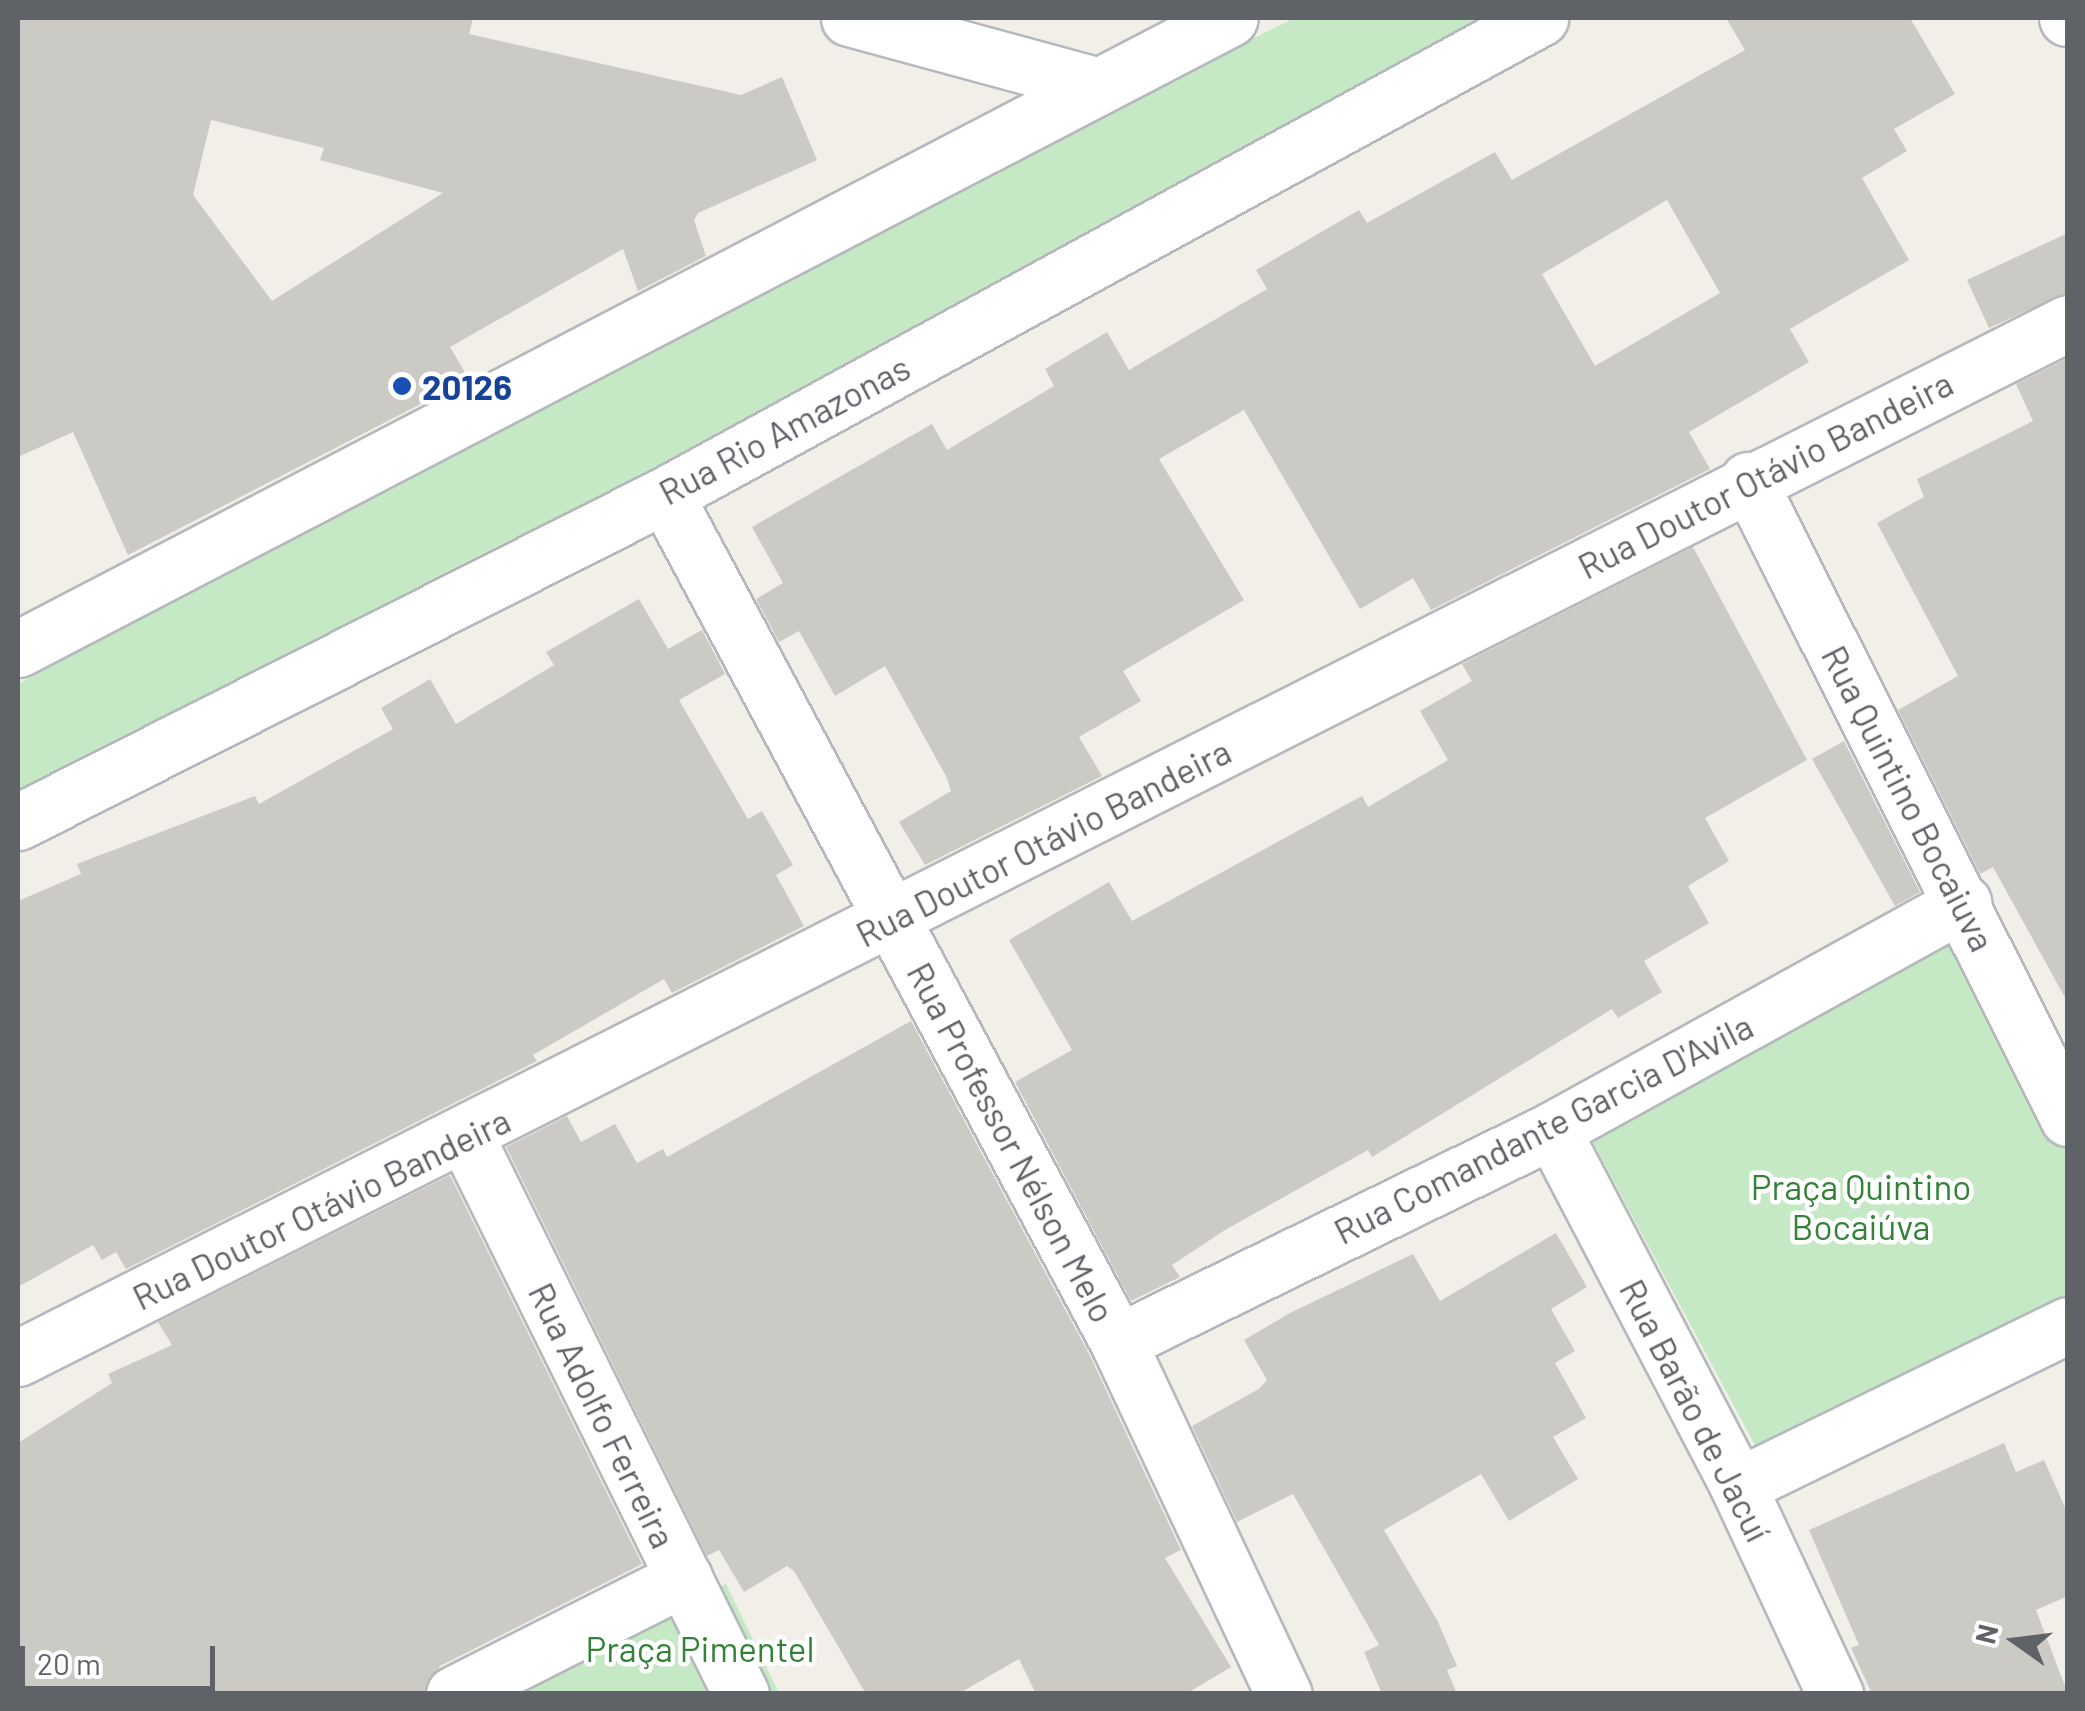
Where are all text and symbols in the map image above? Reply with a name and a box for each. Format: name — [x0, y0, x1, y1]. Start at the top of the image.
street label: Rua Rio Amazonas — [652, 345, 916, 513]
street label: Rua Doutor Otávio Bandeira — [1571, 361, 1959, 587]
place label: 20126 — [422, 365, 512, 407]
marker: 20126 — [391, 375, 413, 397]
street label: Rua Quintino Bocaiuva — [1814, 638, 2004, 958]
street label: Rua Doutor Otávio Bandeira — [849, 729, 1237, 955]
street label: Rua Professor Nélson Melo — [899, 955, 1125, 1329]
street label: Rua Comandante Garcia D'Avila — [1327, 1004, 1759, 1252]
street label: Rua Doutor Otávio Bandeira — [125, 1098, 517, 1318]
park label: Praça Quintino Bocaiúva — [1751, 1165, 1971, 1247]
street label: Rua Barão de Jacuí — [1612, 1272, 1780, 1548]
street label: Rua Adolfo Ferreira — [521, 1276, 685, 1554]
north arrow — [1965, 1591, 2065, 1691]
text: N — [1967, 1621, 2005, 1647]
scale bar — [25, 1626, 220, 1688]
park label: Praça Pimentel — [585, 1627, 815, 1669]
text: 20 m — [37, 1645, 101, 1681]

